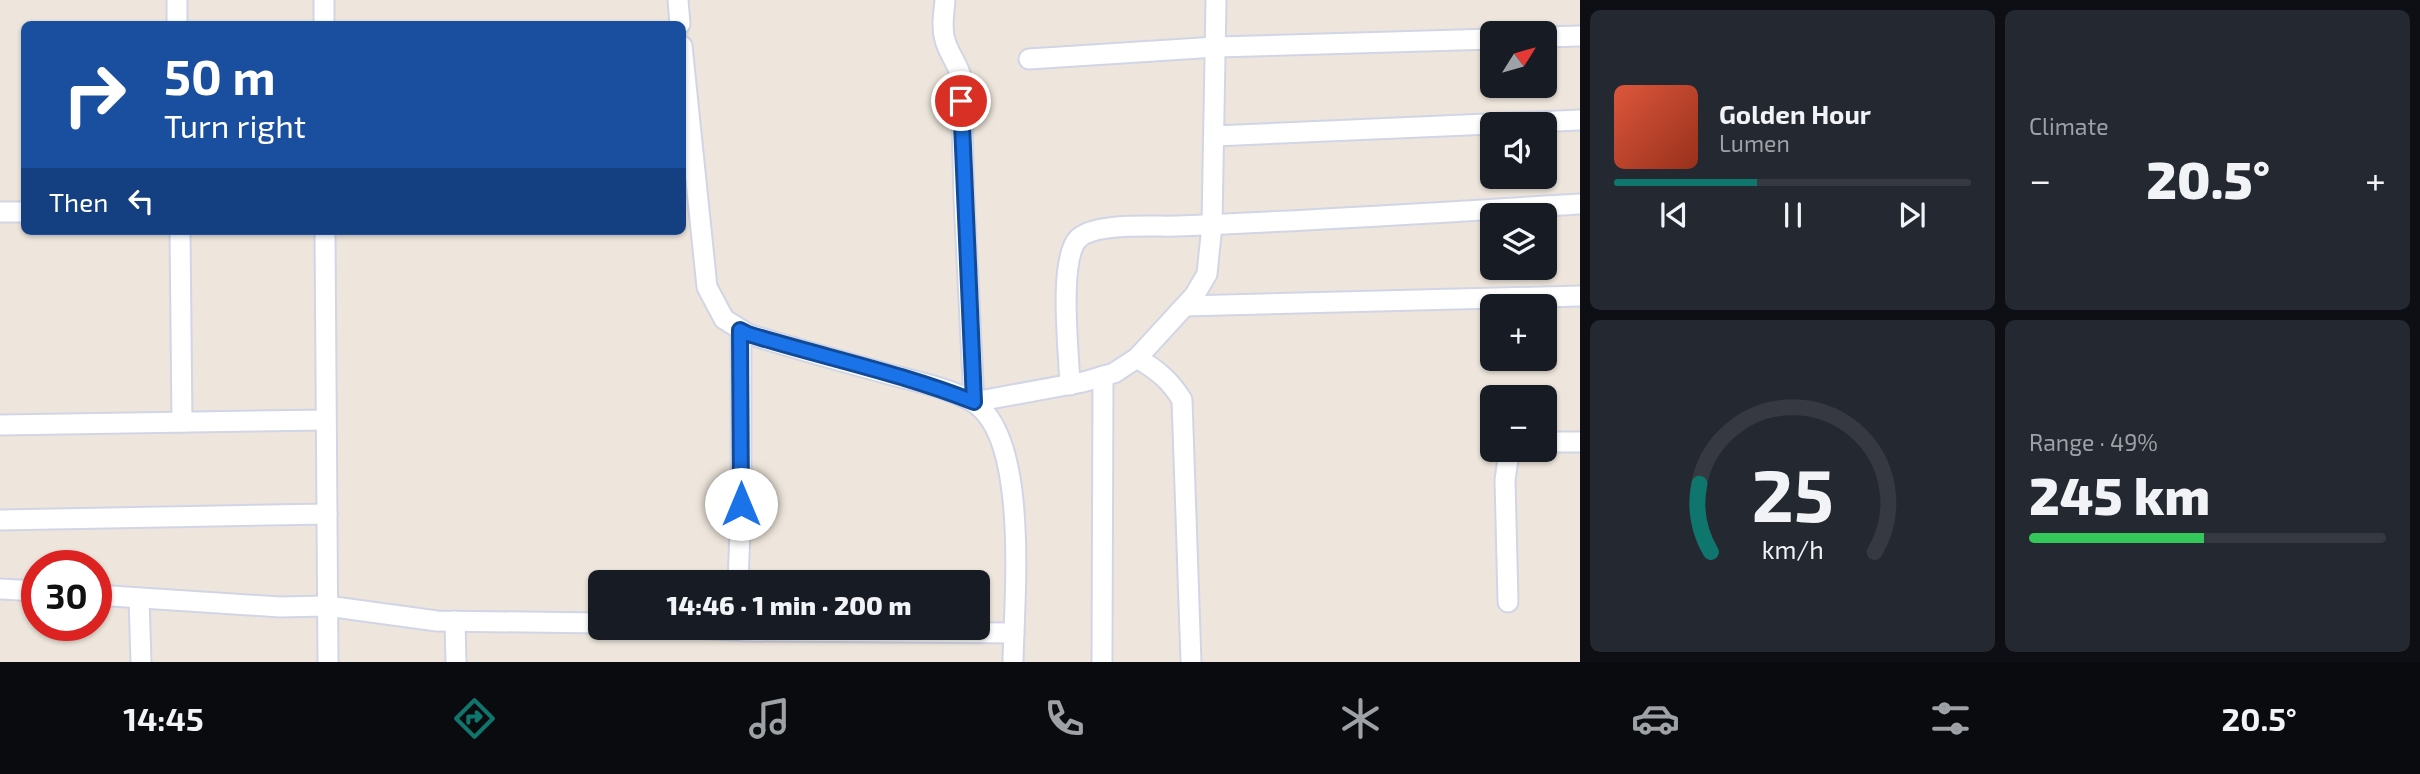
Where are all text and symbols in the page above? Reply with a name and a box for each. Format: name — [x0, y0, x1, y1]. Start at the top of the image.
north arrow — [1480, 21, 1558, 98]
map controls — [1480, 21, 1557, 462]
text: 50 m — [164, 46, 276, 105]
icon: right — [49, 49, 140, 140]
pin — [931, 71, 991, 131]
icon: arrive — [942, 82, 980, 120]
text: Golden Hour — [1719, 98, 1871, 129]
text: Turn right — [164, 106, 306, 144]
button: sound — [1480, 112, 1557, 189]
text: Climate — [2029, 112, 2109, 140]
text: Lumen — [1719, 129, 1790, 157]
text: 20.5° — [2146, 147, 2270, 209]
text: − — [2029, 156, 2051, 202]
text: + — [2365, 156, 2386, 202]
icon: left — [122, 182, 160, 220]
text: Then — [49, 186, 108, 217]
icon: previous — [1655, 196, 1693, 234]
icon: pause — [1774, 196, 1812, 234]
icon: next — [1893, 196, 1931, 234]
button: layers — [1480, 203, 1557, 280]
button: + — [1480, 294, 1557, 371]
button: − — [1480, 385, 1557, 462]
text: Range · 49% — [2029, 428, 2158, 456]
text: 25 — [1751, 449, 1834, 537]
text: 245 km — [2029, 463, 2210, 525]
position arrow — [704, 467, 778, 541]
text: km/h — [1761, 534, 1824, 564]
speed limit sign: 30 — [21, 550, 112, 641]
text: 14:46 · 1 min · 200 m — [667, 589, 911, 620]
icon: directions — [450, 694, 499, 743]
icon: music — [745, 694, 794, 743]
icon: phone — [1040, 694, 1089, 743]
icon: climate — [1336, 694, 1385, 743]
icon: car — [1631, 694, 1680, 743]
icon: filters — [1926, 694, 1975, 743]
text: 14:45 — [123, 699, 204, 737]
text: 20.5° — [2222, 699, 2297, 737]

